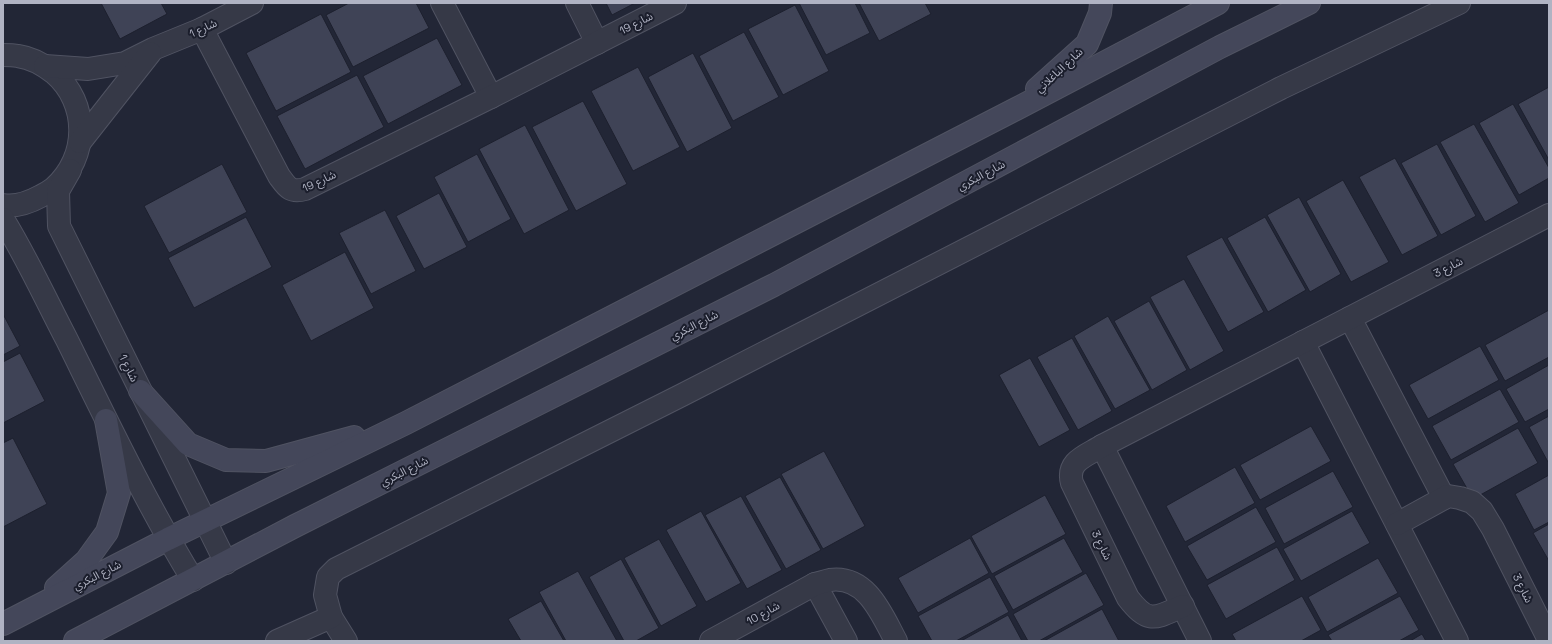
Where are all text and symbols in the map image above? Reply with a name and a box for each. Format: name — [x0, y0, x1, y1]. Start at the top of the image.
street label: شارع 19 — [617, 9, 656, 38]
street label: شارع 1 — [187, 15, 220, 41]
street label: شارع الباغلاني — [1032, 44, 1088, 97]
street label: شارع البكري — [955, 156, 1009, 196]
street label: شارع 19 — [300, 167, 339, 196]
street label: شارع 3 — [1431, 254, 1466, 281]
street label: شارع البكري — [668, 307, 722, 345]
street label: شارع 1 — [115, 352, 142, 385]
street label: شارع البكري — [378, 453, 432, 491]
street label: شارع 3 — [1088, 528, 1115, 563]
street label: شارع البكري — [71, 557, 125, 595]
street label: شارع 3 — [1509, 571, 1536, 606]
street label: شارع 10 — [744, 598, 783, 629]

